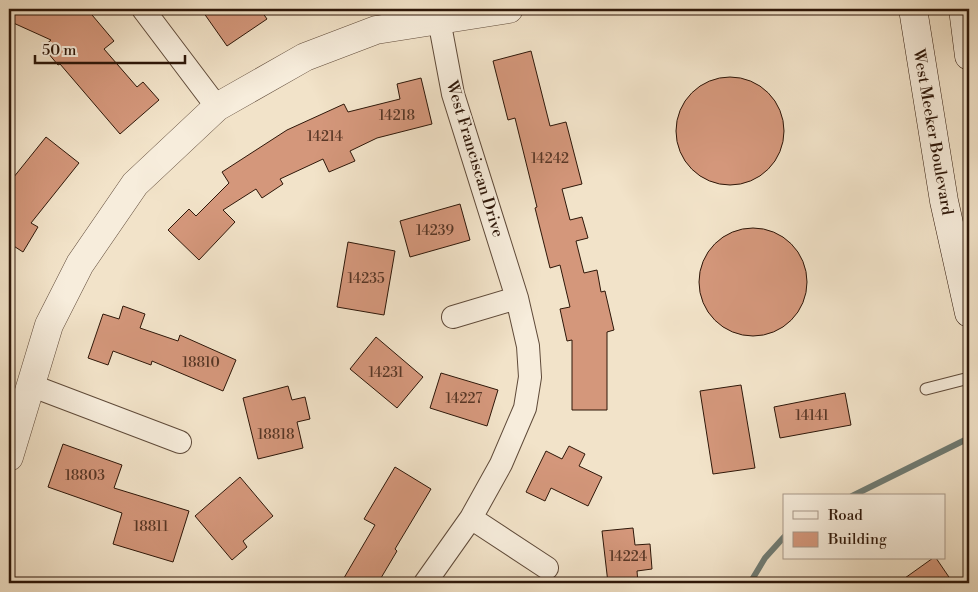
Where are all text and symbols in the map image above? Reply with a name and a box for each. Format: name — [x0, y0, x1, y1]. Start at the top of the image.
scale bar — [35, 32, 185, 64]
text: 50 m — [42, 41, 76, 60]
street label: West Meeker Boulevard — [908, 46, 957, 217]
street label: West Franciscan Drive — [441, 77, 508, 240]
house number: 14218 — [379, 107, 415, 125]
house number: 14214 — [307, 128, 343, 146]
house number: 14242 — [531, 150, 569, 168]
house number: 14239 — [416, 222, 454, 240]
house number: 14235 — [347, 270, 385, 288]
house number: 18810 — [182, 354, 220, 372]
house number: 14231 — [368, 364, 404, 382]
house number: 14227 — [446, 390, 482, 408]
house number: 14141 — [795, 407, 829, 425]
house number: 18818 — [258, 426, 294, 444]
house number: 18803 — [65, 467, 105, 485]
legend — [783, 494, 946, 560]
text: Road — [828, 506, 863, 525]
house number: 18811 — [133, 518, 169, 536]
text: Building — [827, 530, 887, 549]
house number: 14224 — [609, 548, 647, 566]

